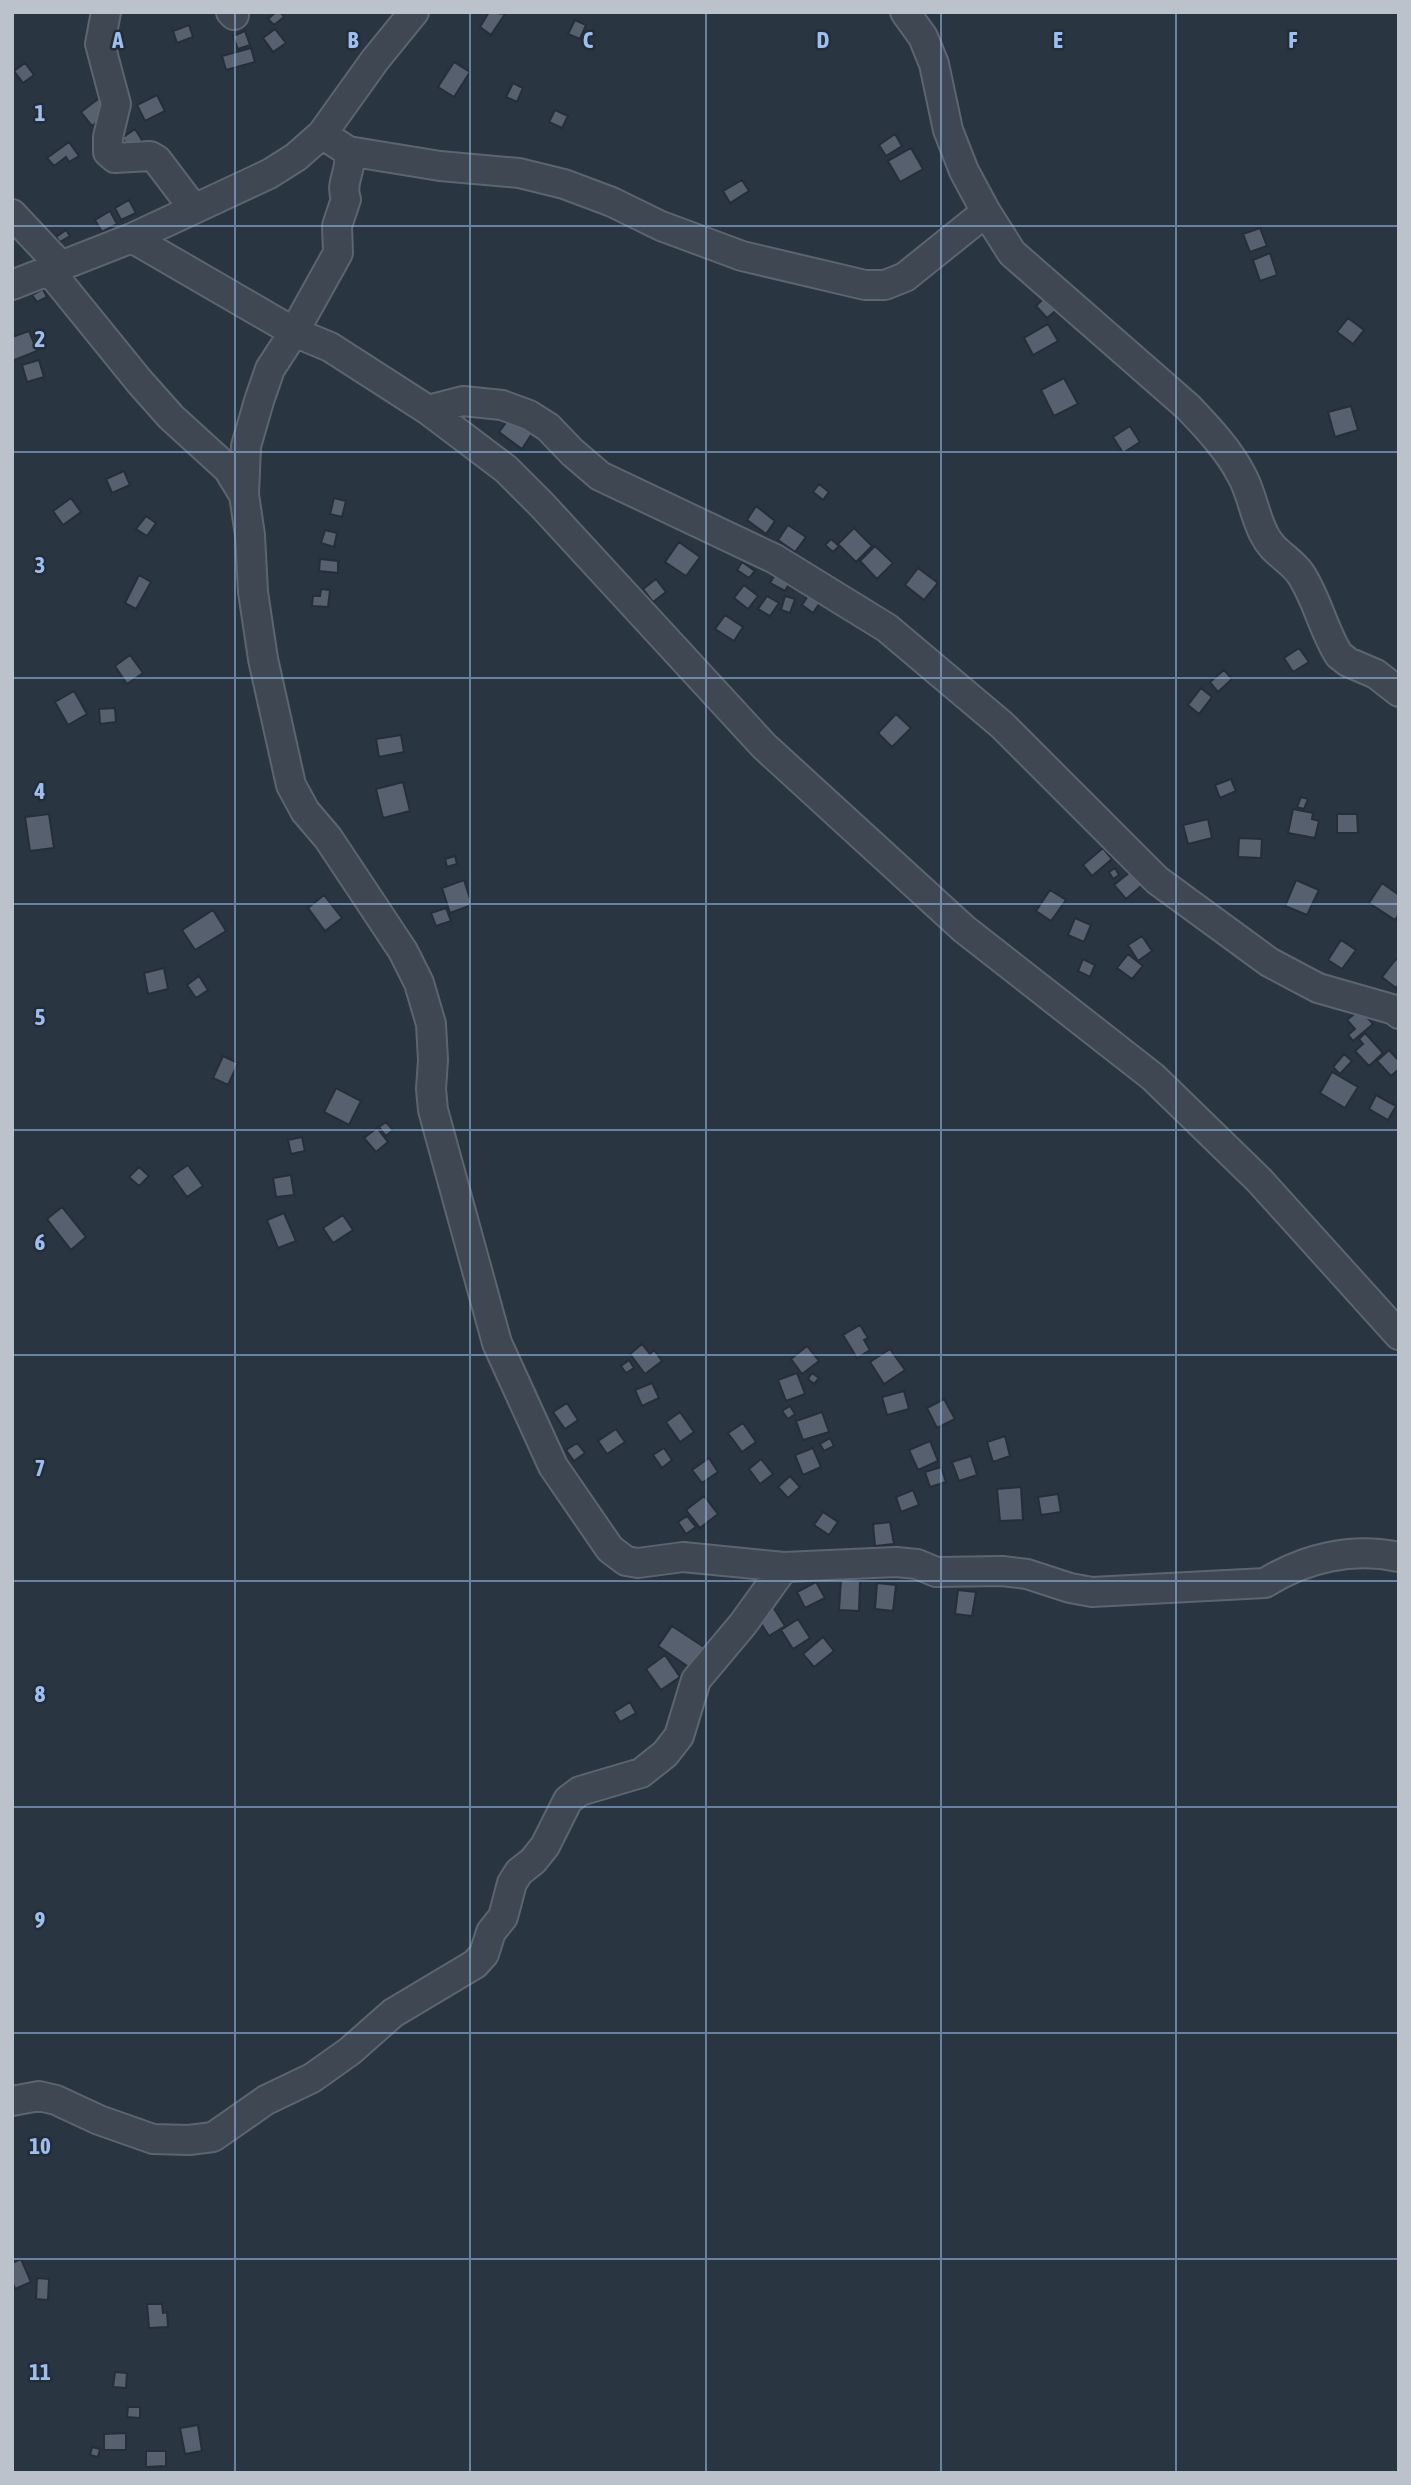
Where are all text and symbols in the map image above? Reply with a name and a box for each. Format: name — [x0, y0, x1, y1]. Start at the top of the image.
text: A — [111, 27, 124, 53]
text: B — [348, 27, 359, 53]
text: C — [583, 27, 594, 53]
text: D — [817, 27, 830, 53]
text: E — [1053, 27, 1063, 53]
text: F — [1288, 27, 1298, 53]
text: 1 — [35, 100, 46, 126]
text: 2 — [35, 326, 45, 352]
text: 3 — [35, 552, 45, 578]
text: 4 — [34, 778, 46, 804]
text: 5 — [35, 1004, 46, 1030]
text: 6 — [35, 1229, 46, 1255]
text: 7 — [35, 1455, 45, 1481]
text: 8 — [35, 1681, 46, 1707]
text: 9 — [35, 1907, 46, 1933]
text: 10 — [29, 2133, 51, 2159]
text: 11 — [29, 2359, 51, 2385]

